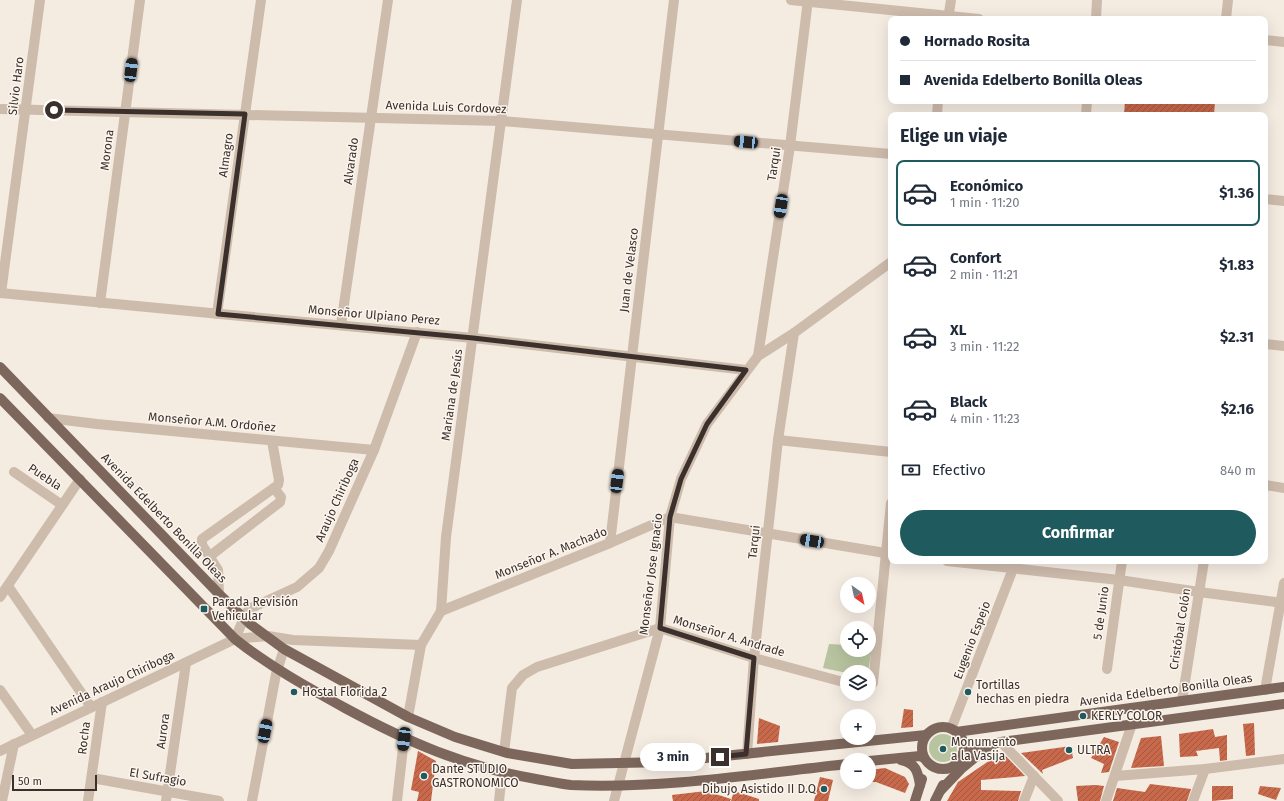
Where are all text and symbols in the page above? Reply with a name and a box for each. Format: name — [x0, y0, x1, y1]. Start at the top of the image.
text: Hornado Rosita — [924, 32, 1030, 50]
street label: Silvio Haro — [5, 56, 27, 116]
car — [124, 57, 138, 83]
text: Avenida Edelberto Bonilla Oleas — [924, 71, 1142, 89]
street label: Avenida Luis Cordovez — [385, 98, 507, 116]
route start — [45, 101, 63, 119]
text: Elige un viaje — [900, 125, 1007, 147]
street label: Morona — [98, 129, 116, 171]
street label: Almagro — [216, 132, 236, 178]
car — [734, 135, 758, 149]
street label: Alvarado — [341, 137, 361, 185]
street label: Tarqui — [764, 146, 784, 182]
icon: car — [902, 175, 938, 211]
text: Económico — [950, 177, 1023, 195]
text: $1.36 — [1219, 184, 1254, 202]
car — [773, 193, 789, 219]
text: 1 min · 11:20 — [950, 195, 1019, 210]
street label: Juan de Velasco — [617, 227, 641, 313]
icon: car — [902, 247, 938, 283]
text: Confort — [950, 249, 1002, 267]
text: $1.83 — [1219, 256, 1254, 274]
text: 2 min · 11:21 — [950, 267, 1018, 282]
street label: Monseñor Ulpiano Perez — [308, 302, 440, 328]
icon: car — [902, 319, 938, 355]
text: XL — [950, 321, 966, 339]
text: $2.31 — [1220, 328, 1254, 346]
text: 3 min · 11:22 — [950, 339, 1019, 354]
street label: Mariana de Jesús — [439, 348, 465, 442]
icon: car — [902, 391, 938, 427]
text: Black — [950, 393, 987, 411]
text: $2.16 — [1221, 400, 1254, 418]
street label: Monseñor A.M. Ordoñez — [148, 409, 276, 435]
text: 4 min · 11:23 — [950, 411, 1020, 426]
street label: Avenida Edelberto Bonilla Oleas — [98, 450, 230, 586]
street label: Araujo Chiriboga — [312, 456, 362, 544]
icon: cash — [900, 459, 922, 481]
street label: Puebla — [26, 461, 64, 493]
text: Efectivo — [932, 461, 986, 479]
text: 840 m — [1220, 463, 1256, 478]
car — [610, 468, 624, 494]
button: Confirmar — [900, 510, 1256, 556]
street label: Monseñor Jose Ignacio — [637, 512, 665, 636]
street label: Monseñor A. Machado — [493, 524, 609, 582]
street label: Tarqui — [745, 524, 763, 560]
car — [799, 533, 825, 549]
north arrow — [840, 577, 876, 613]
map controls — [840, 577, 876, 789]
street label: 5 de Junio — [1090, 585, 1112, 641]
street label: Cristóbal Colón — [1167, 587, 1193, 671]
place label: Parada Revisión Vehicular — [212, 595, 298, 623]
street label: Eugenio Espejo — [951, 599, 993, 681]
marker: Parada Revisión Vehicular — [199, 604, 209, 614]
street label: Monseñor A. Andrade — [672, 612, 786, 660]
button: locate — [840, 621, 876, 657]
street label: Avenida Araujo Chiriboga — [47, 648, 177, 718]
button: layers — [840, 665, 876, 701]
street label: Avenida Edelberto Bonilla Oleas — [1079, 671, 1254, 709]
place label: Tortillas hechas en piedra — [976, 678, 1069, 706]
place label: Hostal Florida 2 — [302, 685, 387, 699]
marker: Hostal Florida 2 — [289, 687, 299, 697]
marker: Tortillas hechas en piedra — [963, 687, 973, 697]
button: + — [840, 709, 876, 745]
place label: KERLY COLOR — [1091, 709, 1162, 723]
marker: KERLY COLOR — [1078, 711, 1088, 721]
street label: Aurora — [154, 712, 172, 750]
car — [257, 718, 273, 744]
street label: Rocha — [75, 721, 93, 755]
car — [397, 726, 411, 752]
place label: Monumento a la Vasija — [951, 735, 1016, 763]
callout: 3 min — [640, 743, 706, 771]
place label: ULTRA — [1077, 743, 1110, 757]
marker: Monumento a la Vasija — [938, 744, 948, 754]
marker: ULTRA — [1064, 745, 1074, 755]
route end — [711, 748, 729, 766]
text: 3 min — [657, 749, 689, 764]
button: − — [840, 753, 876, 789]
place label: Dante STUDIO GASTRONOMICO — [432, 762, 518, 790]
street label: El Sufragio — [128, 765, 188, 789]
marker: Dante STUDIO GASTRONOMICO — [419, 771, 429, 781]
scale bar — [12, 773, 97, 792]
text: 50 m — [18, 775, 42, 788]
place label: Dibujo Asistido II D.Q — [702, 782, 816, 796]
marker: Dibujo Asistido II D.Q — [819, 784, 829, 794]

